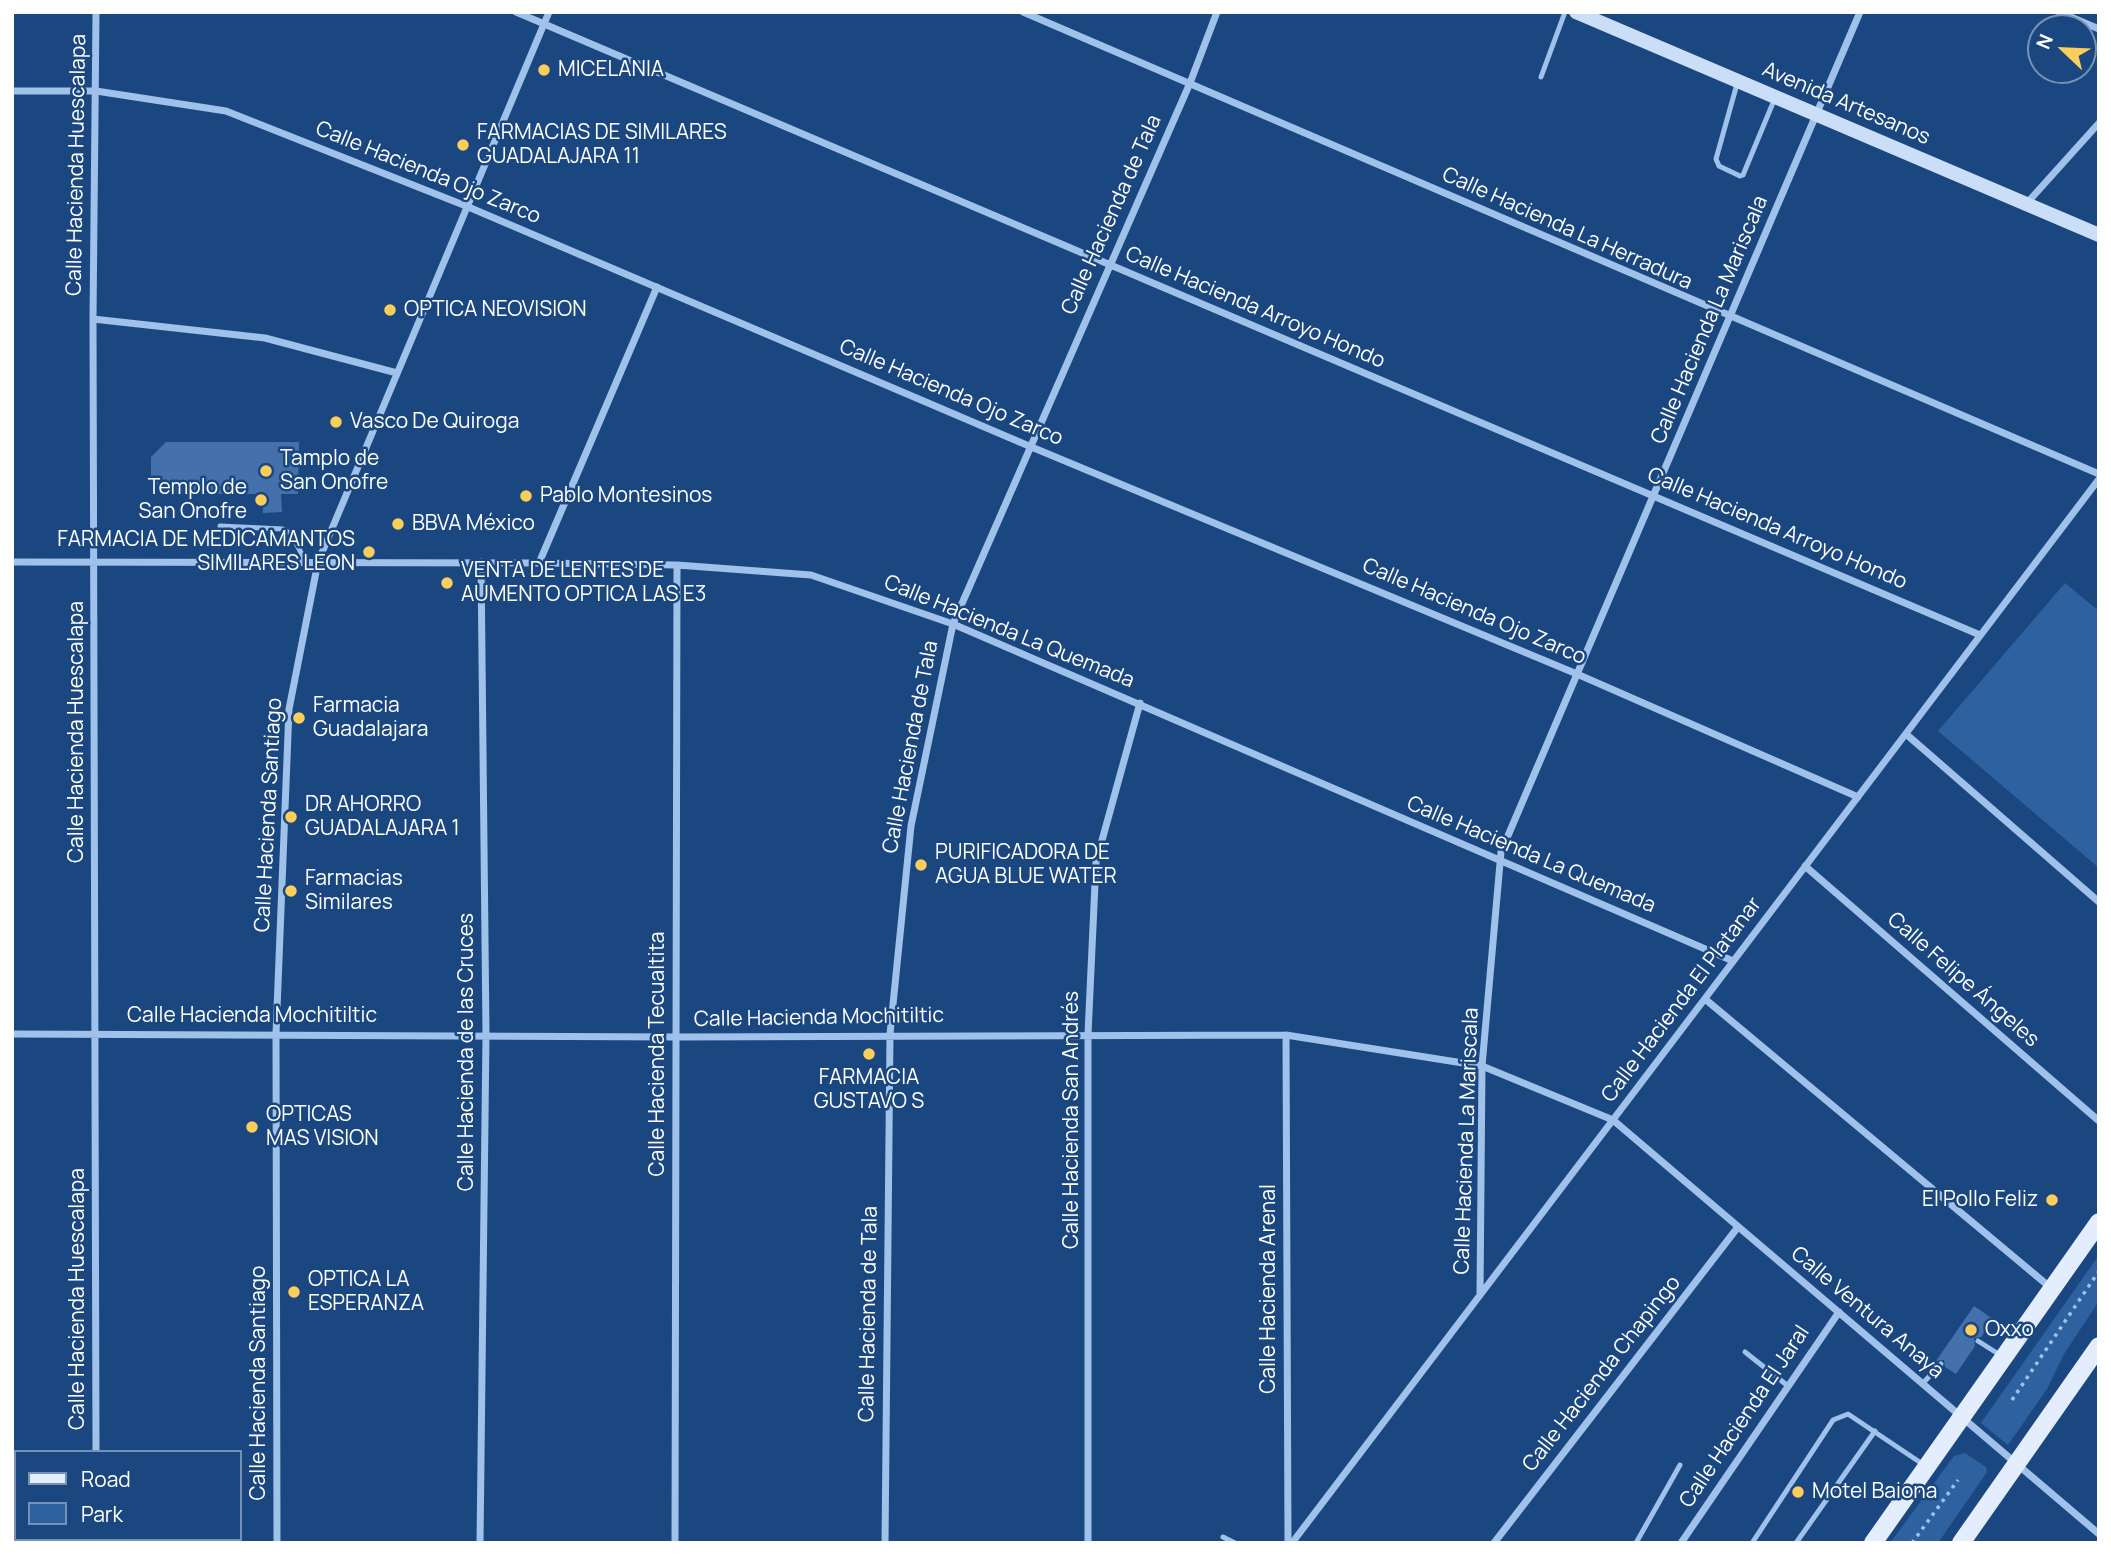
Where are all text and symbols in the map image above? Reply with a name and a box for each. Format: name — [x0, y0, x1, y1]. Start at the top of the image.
north arrow — [2027, 14, 2097, 84]
text: N — [2030, 30, 2059, 53]
street label: Calle Hacienda Huescalapa — [62, 34, 92, 296]
place label: MICELANIA — [558, 57, 664, 83]
street label: Avenida Artesanos — [1758, 57, 1934, 151]
marker: MICELANIA — [536, 62, 552, 78]
street label: Calle Hacienda de Tala — [1057, 111, 1167, 319]
street label: Calle Hacienda Ojo Zarco — [312, 116, 544, 230]
place label: FARMACIAS DE SIMILARES GUADALAJARA 11 — [477, 120, 727, 170]
marker: FARMACIAS DE SIMILARES GUADALAJARA 11 — [455, 137, 471, 153]
street label: Calle Hacienda La Herradura — [1438, 162, 1696, 296]
street label: Calle Hacienda La Mariscala — [1646, 192, 1774, 448]
street label: Calle Hacienda Arroyo Hondo — [1121, 242, 1389, 374]
place label: OPTICA NEOVISION — [404, 297, 587, 323]
marker: OPTICA NEOVISION — [382, 302, 398, 318]
street label: Calle Hacienda Ojo Zarco — [835, 334, 1067, 452]
place label: Vasco De Quiroga — [350, 409, 519, 435]
marker: Vasco De Quiroga — [328, 414, 344, 430]
place label: Tamplo de San Onofre — [280, 446, 388, 496]
marker: Tamplo de San Onofre — [258, 463, 274, 479]
street label: Calle Hacienda Arroyo Hondo — [1643, 463, 1911, 595]
place label: Templo de San Onofre — [139, 475, 247, 525]
place label: Pablo Montesinos — [540, 483, 712, 509]
marker: Pablo Montesinos — [518, 488, 534, 504]
marker: Templo de San Onofre — [253, 492, 269, 508]
place label: BBVA México — [412, 511, 535, 537]
marker: BBVA México — [390, 516, 406, 532]
place label: FARMACIA DE MEDICAMANTOS SIMILARES LEON — [57, 527, 355, 577]
marker: FARMACIA DE MEDICAMANTOS SIMILARES LEON — [361, 544, 377, 560]
street label: Calle Hacienda Ojo Zarco — [1358, 553, 1590, 671]
place label: VENTA DE LENTES DE AUMENTO OPTICA LAS E3 — [461, 558, 706, 608]
street label: Calle Hacienda La Quemada — [880, 570, 1138, 694]
marker: VENTA DE LENTES DE AUMENTO OPTICA LAS E3 — [439, 575, 455, 591]
street label: Calle Hacienda Huescalapa — [64, 601, 90, 863]
street label: Calle Hacienda de Tala — [878, 639, 944, 855]
place label: Farmacia Guadalajara — [313, 693, 428, 743]
street label: Calle Hacienda Santiago — [250, 697, 288, 933]
marker: Farmacia Guadalajara — [291, 710, 307, 726]
street label: Calle Hacienda La Quemada — [1403, 791, 1659, 919]
place label: DR AHORRO GUADALAJARA 1 — [305, 792, 460, 842]
marker: DR AHORRO GUADALAJARA 1 — [283, 809, 299, 825]
place label: PURIFICADORA DE AGUA BLUE WATER — [935, 840, 1117, 890]
marker: PURIFICADORA DE AGUA BLUE WATER — [913, 857, 929, 873]
place label: Farmacias Similares — [305, 866, 403, 916]
marker: Farmacias Similares — [283, 883, 299, 899]
street label: Calle Hacienda El Platanar — [1597, 893, 1767, 1107]
street label: Calle Felipe Ángeles — [1882, 907, 2044, 1053]
street label: Calle Hacienda de las Cruces — [454, 913, 480, 1191]
street label: Calle Hacienda Tecualtita — [645, 931, 671, 1177]
street label: Calle Hacienda San Andrés — [1059, 991, 1085, 1249]
street label: Calle Hacienda Mochitiltic — [127, 1003, 377, 1029]
street label: Calle Hacienda Mochitiltic — [694, 1003, 944, 1033]
street label: Calle Hacienda La Mariscala — [1450, 1007, 1484, 1275]
marker: FARMACIA GUSTAVO S — [861, 1046, 877, 1062]
place label: FARMACIA GUSTAVO S — [814, 1065, 924, 1115]
place label: OPTICAS MAS VISION — [266, 1102, 379, 1152]
marker: OPTICAS MAS VISION — [244, 1119, 260, 1135]
street label: Calle Hacienda Huescalapa — [65, 1168, 91, 1430]
street label: Calle Hacienda Arenal — [1256, 1184, 1282, 1394]
place label: El Pollo Feliz — [1922, 1187, 2038, 1213]
marker: El Pollo Feliz — [2044, 1192, 2060, 1208]
street label: Calle Hacienda de Tala — [855, 1206, 883, 1422]
street label: Calle Ventura Anaya — [1785, 1242, 1949, 1384]
street label: Calle Hacienda Santiago — [246, 1266, 272, 1500]
place label: OPTICA LA ESPERANZA — [308, 1267, 424, 1317]
street label: Calle Hacienda Chapingo — [1518, 1271, 1686, 1477]
marker: OPTICA LA ESPERANZA — [286, 1284, 302, 1300]
place label: Oxxo — [1985, 1317, 2034, 1343]
street label: Calle Hacienda El Jaral — [1675, 1321, 1815, 1513]
marker: Oxxo — [1963, 1322, 1979, 1338]
legend — [14, 1450, 242, 1541]
text: Road — [81, 1465, 131, 1493]
place label: Motel Baiona — [1812, 1479, 1937, 1505]
marker: Motel Baiona — [1790, 1484, 1806, 1500]
text: Park — [81, 1500, 123, 1528]

